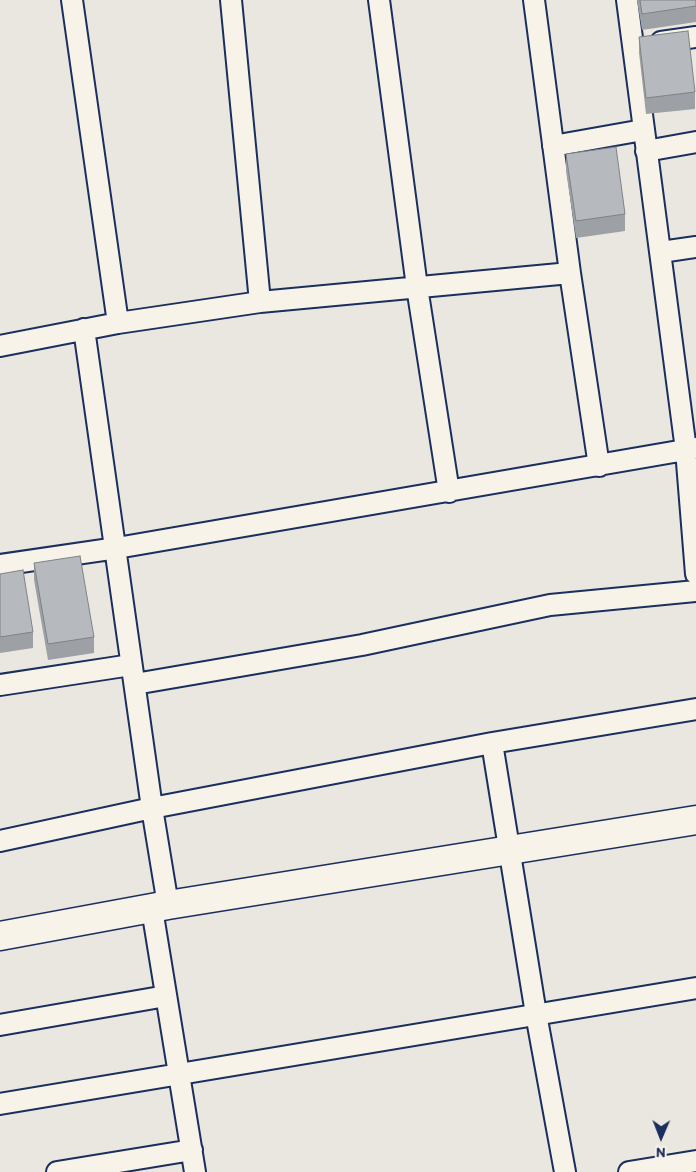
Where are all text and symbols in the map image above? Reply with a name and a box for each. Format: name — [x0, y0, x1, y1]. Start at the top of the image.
north arrow — [636, 1112, 686, 1162]
text: N — [656, 1144, 666, 1161]

